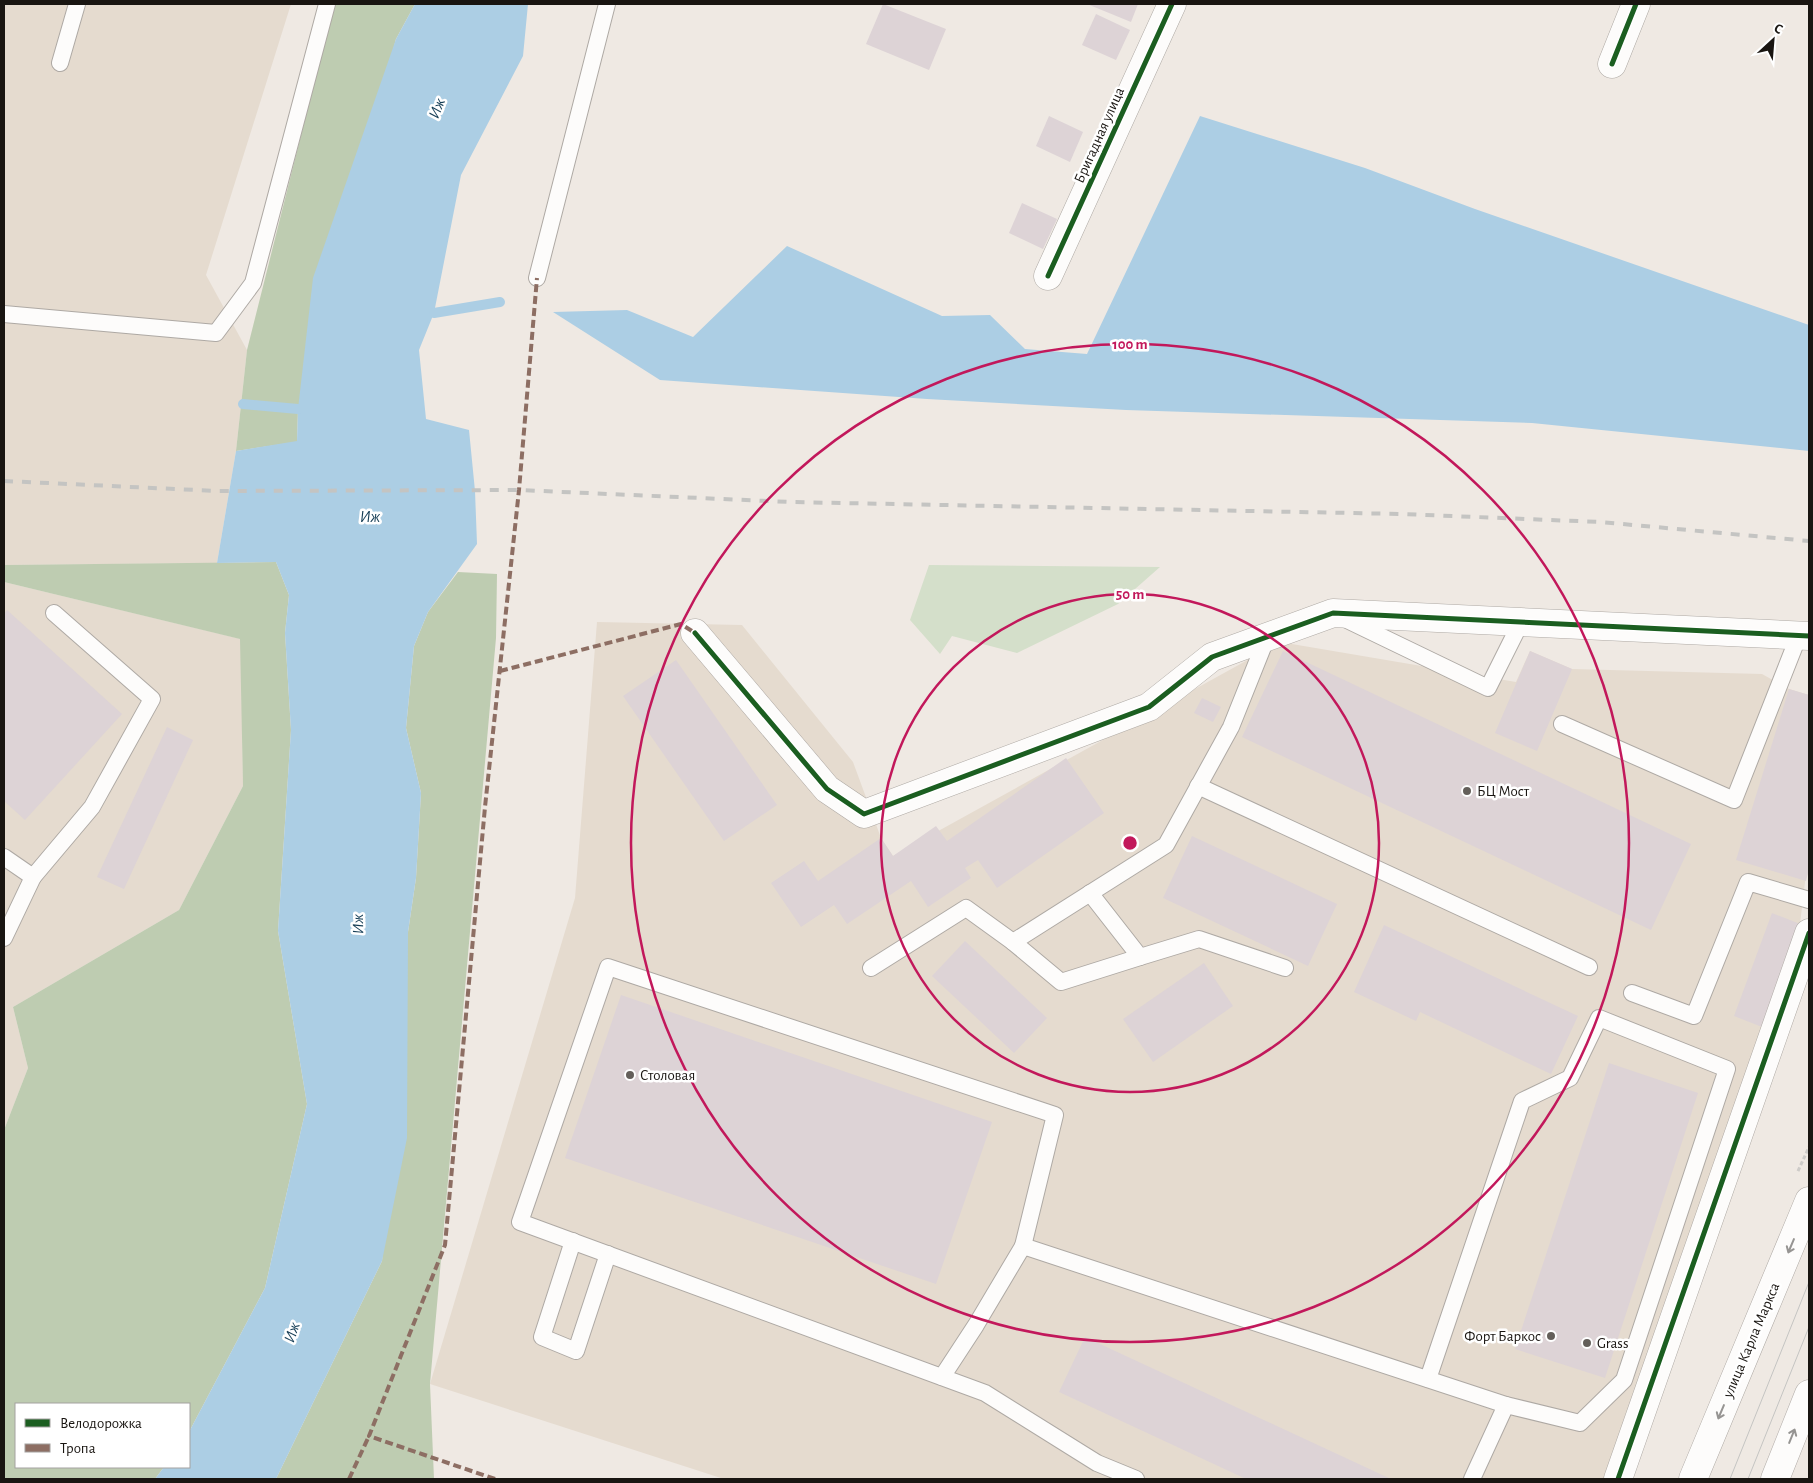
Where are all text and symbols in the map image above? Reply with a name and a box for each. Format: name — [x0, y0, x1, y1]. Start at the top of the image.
north arrow — [1748, 15, 1798, 65]
text: С — [1772, 21, 1785, 37]
street label: Бригадная улица — [1072, 85, 1127, 185]
water label: Иж — [426, 96, 448, 121]
text: 100 m — [1112, 337, 1148, 352]
water label: Иж — [360, 509, 380, 525]
text: 50 m — [1116, 587, 1144, 602]
place label: БЦ Мост — [1477, 784, 1530, 799]
marker: БЦ Мост — [1461, 785, 1473, 797]
centre of rings — [1121, 834, 1139, 852]
water label: Иж — [350, 913, 366, 934]
place label: Столовая — [640, 1068, 695, 1083]
marker: Столовая — [624, 1069, 636, 1081]
one-way arrow — [1785, 1238, 1795, 1253]
street label: улица Карла Маркса — [1720, 1280, 1783, 1401]
water label: Иж — [281, 1320, 303, 1345]
place label: Форт Баркос — [1464, 1329, 1541, 1344]
marker: Форт Баркос — [1545, 1330, 1557, 1342]
place label: Grass — [1597, 1336, 1628, 1351]
marker: Grass — [1581, 1337, 1593, 1349]
legend — [15, 1403, 190, 1468]
one-way arrow — [1716, 1404, 1726, 1419]
text: Велодорожка — [60, 1416, 142, 1431]
one-way arrow — [1788, 1429, 1797, 1445]
text: Тропа — [60, 1441, 96, 1456]

